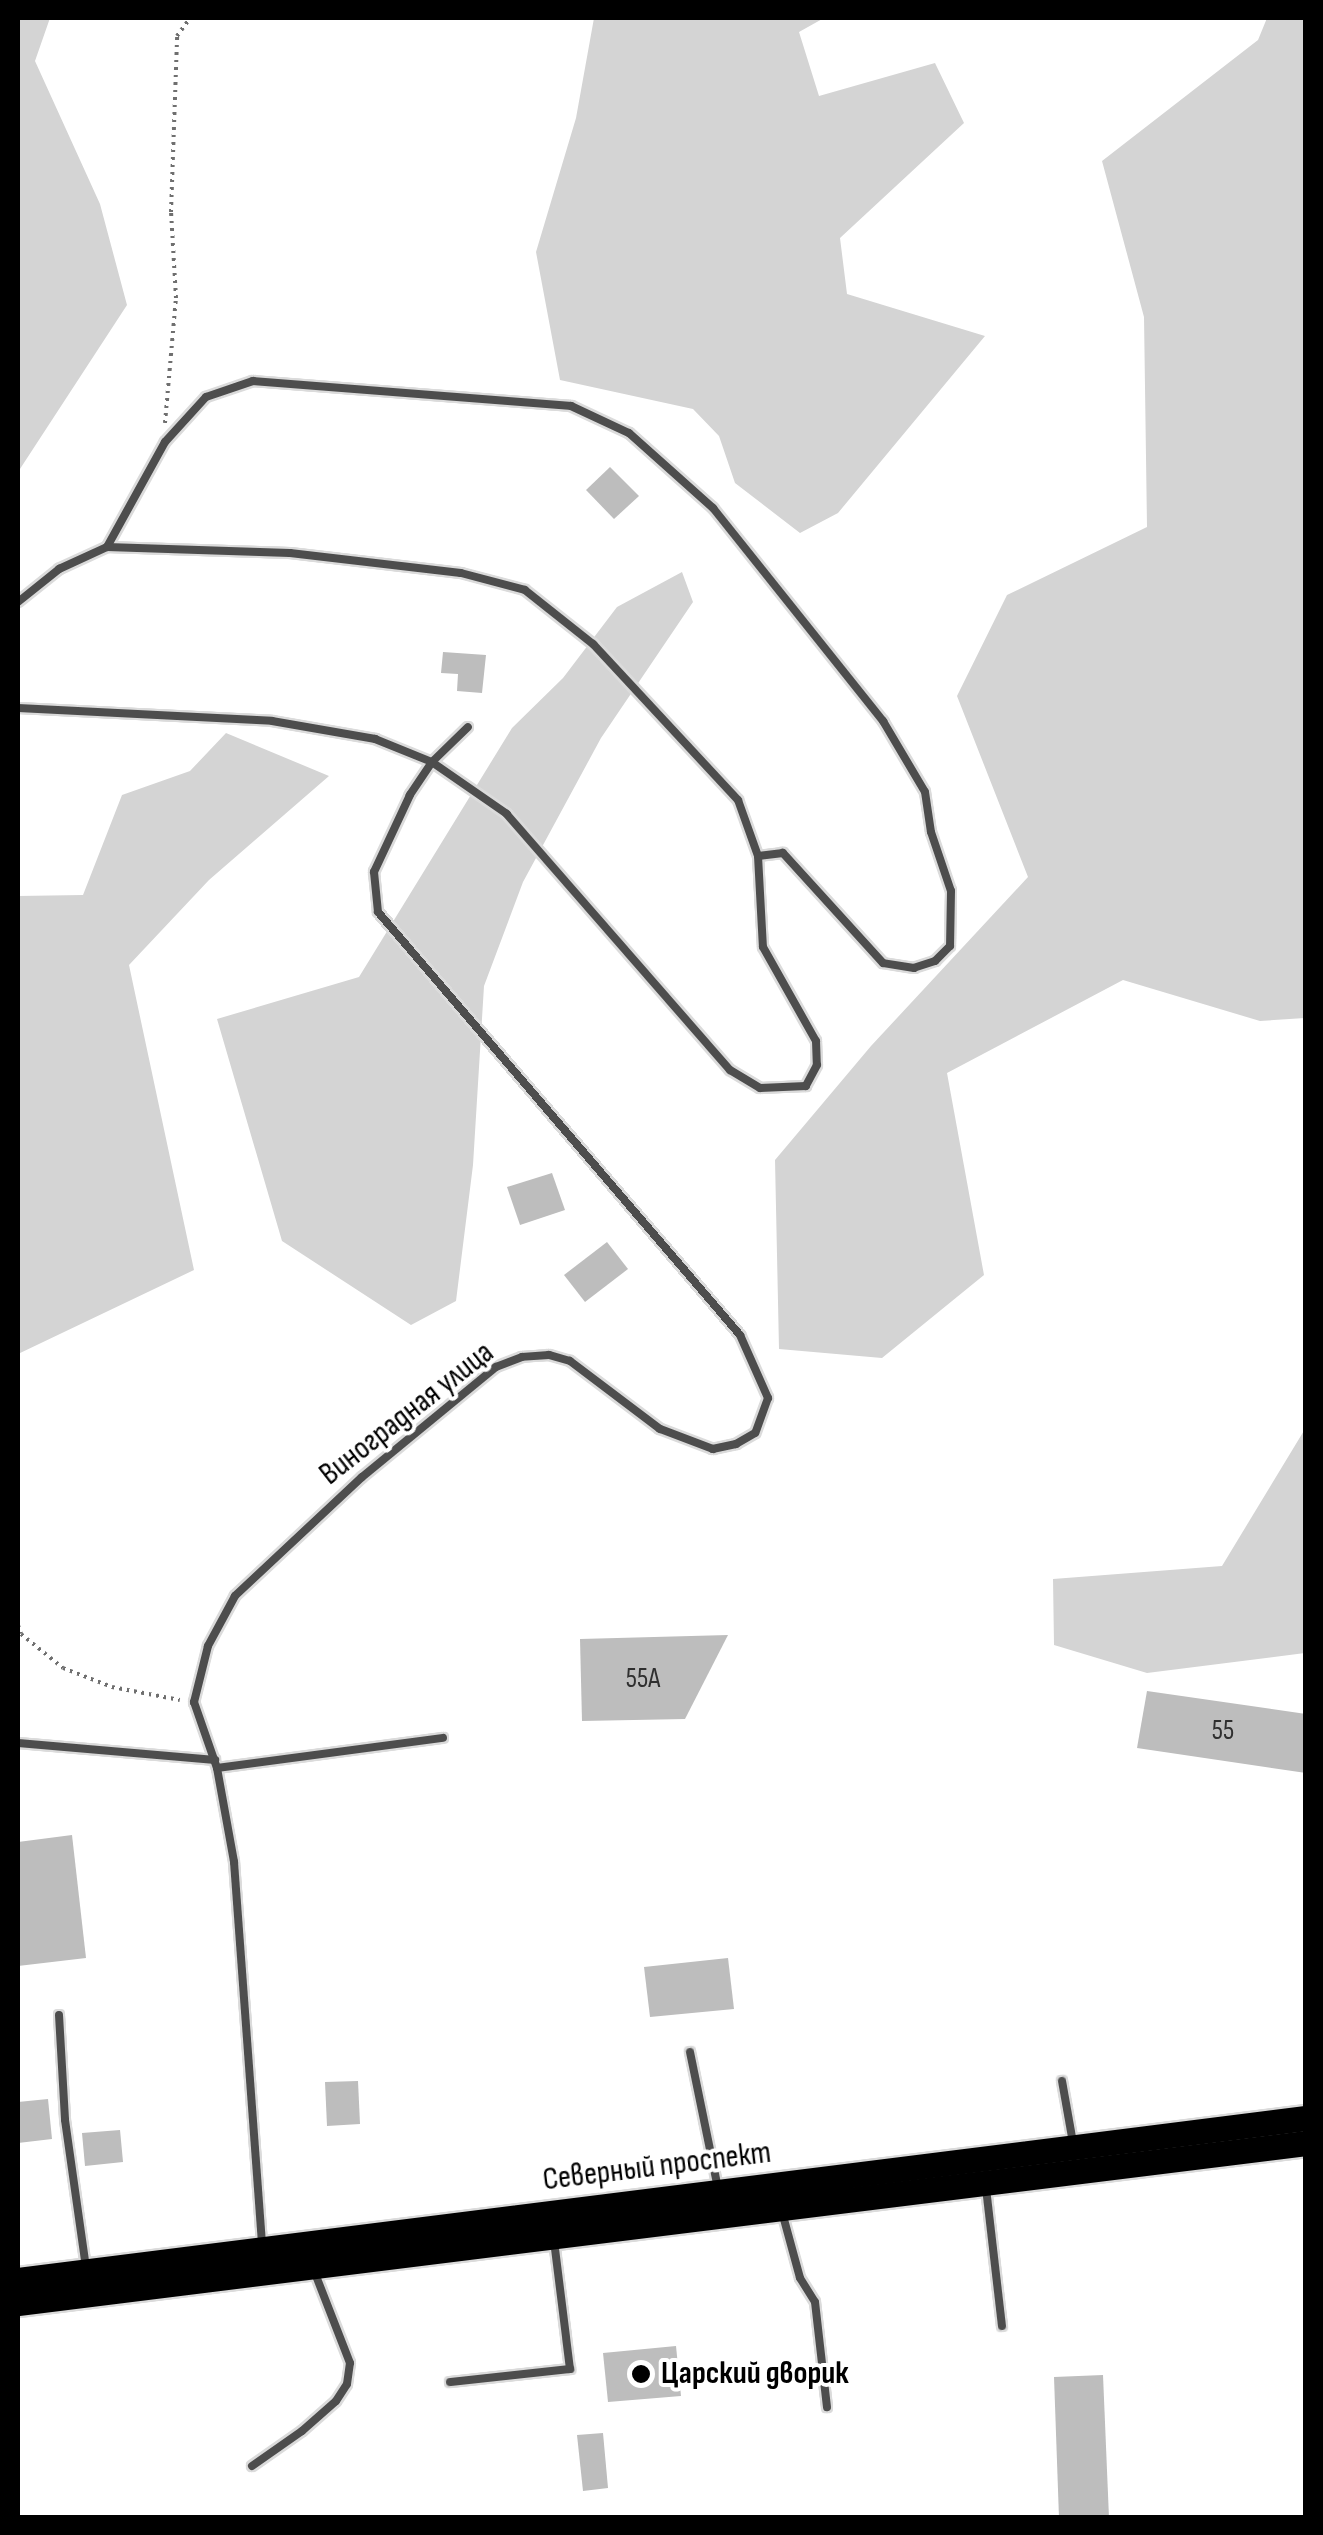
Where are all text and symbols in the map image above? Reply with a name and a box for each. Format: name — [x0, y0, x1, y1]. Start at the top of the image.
street label: Виноградная улица — [312, 1334, 502, 1494]
house number: 55А — [626, 1662, 660, 1696]
house number: 55 — [1212, 1714, 1234, 1748]
street label: Северный проспект — [541, 2134, 773, 2200]
place label: Царский дворик — [661, 2355, 849, 2393]
marker: Царский дворик — [630, 2363, 652, 2385]

